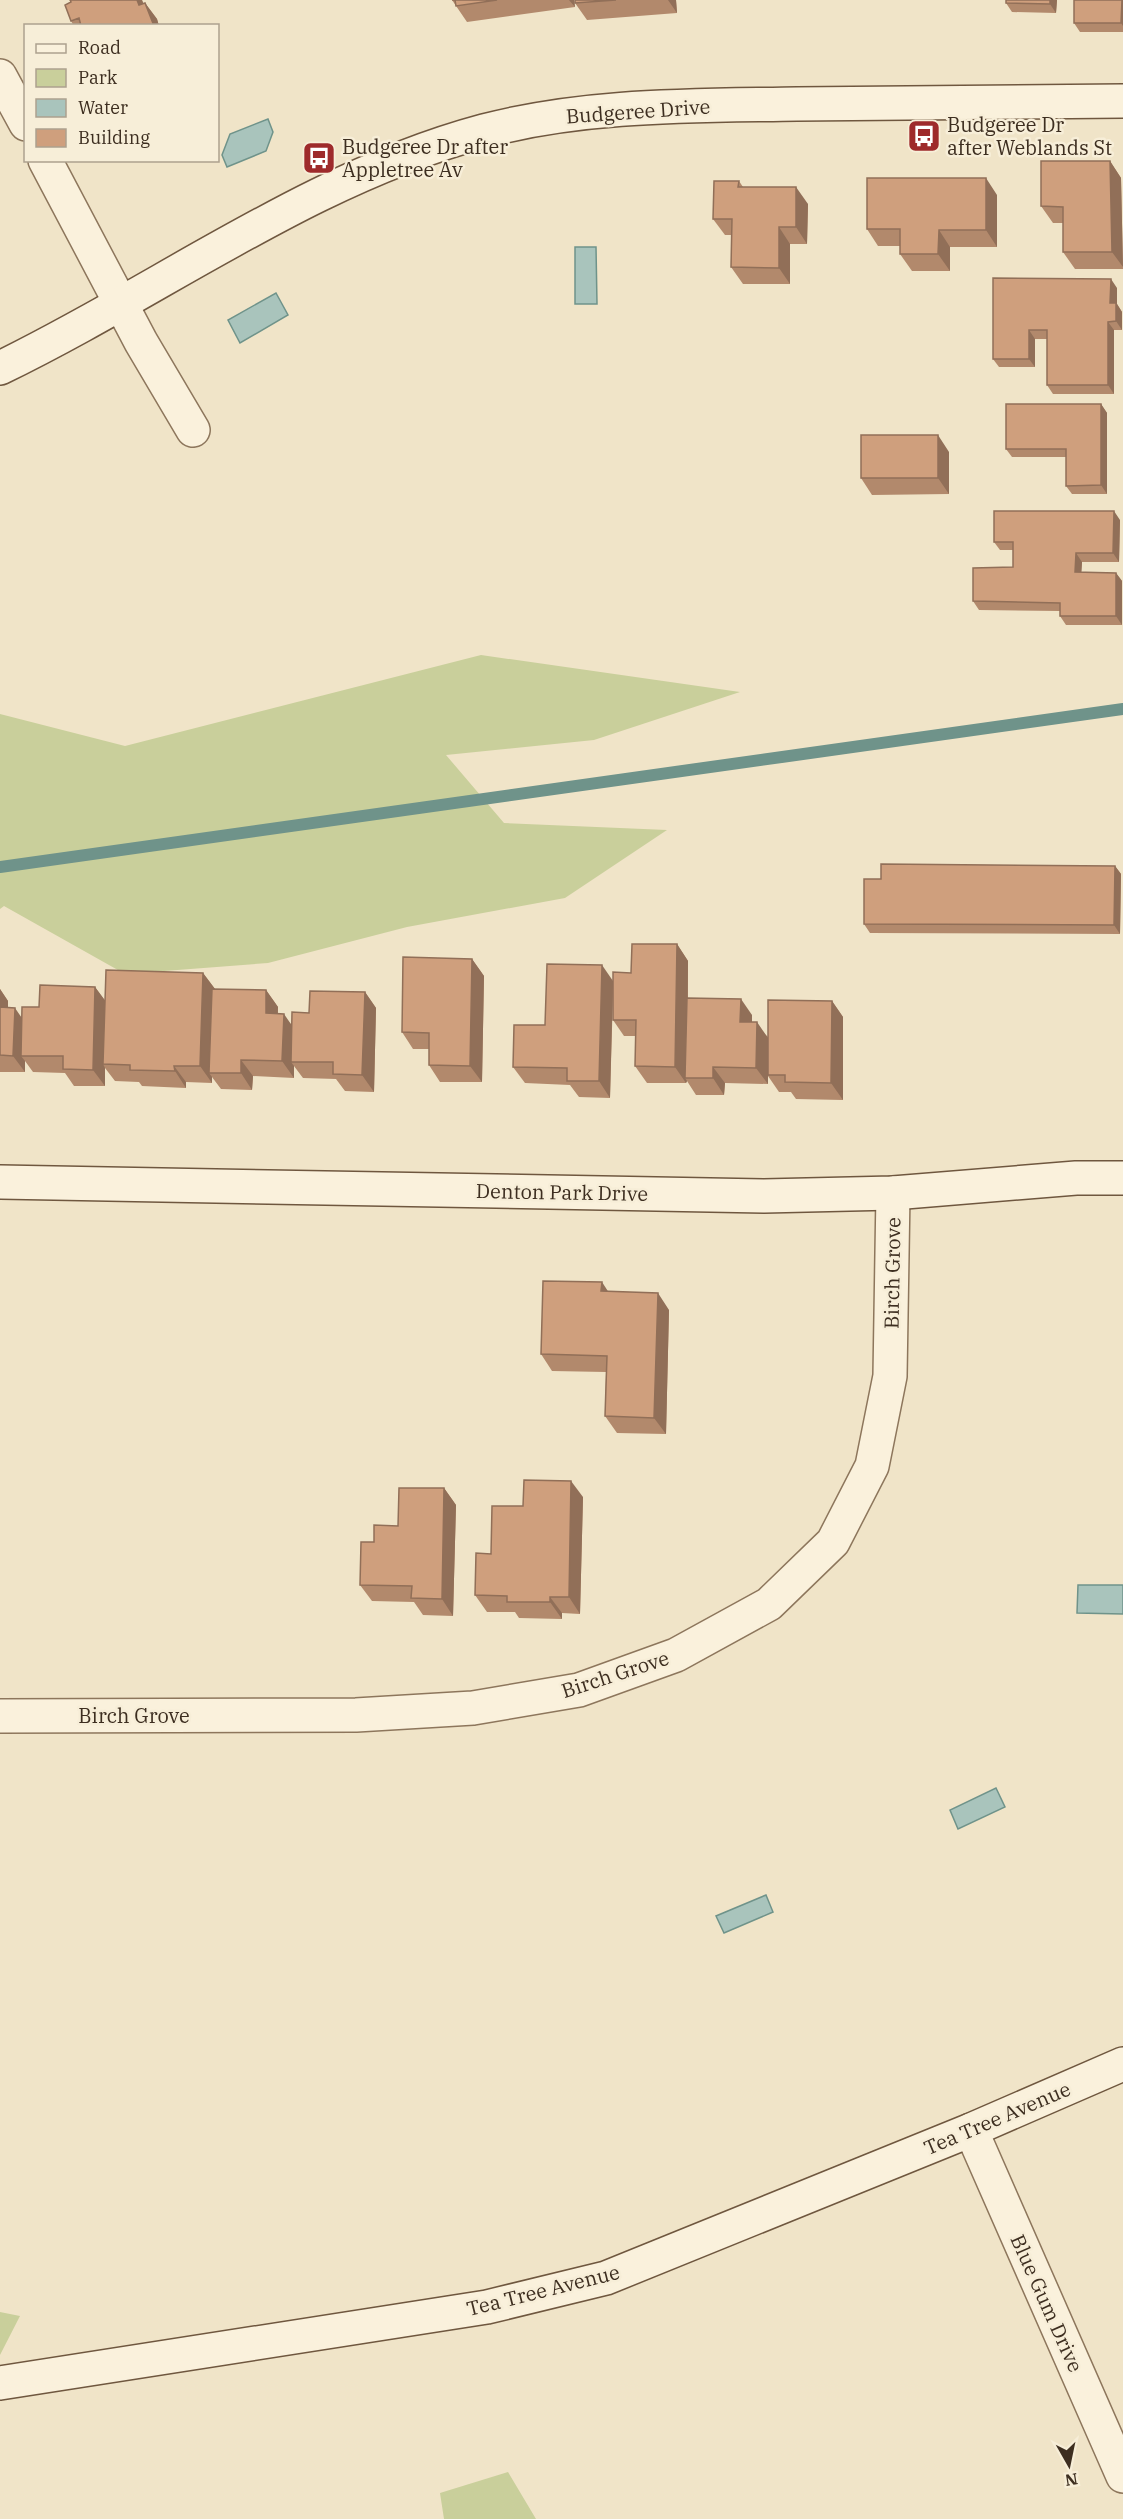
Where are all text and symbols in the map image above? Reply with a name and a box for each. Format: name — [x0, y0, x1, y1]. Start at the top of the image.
legend — [24, 24, 219, 162]
text: Road — [78, 36, 121, 59]
text: Park — [78, 66, 118, 89]
street label: Budgeree Drive — [565, 92, 711, 130]
text: Water — [78, 96, 128, 119]
place label: Budgeree Dr after Weblands St — [947, 111, 1112, 161]
bus stop icon: Budgeree Dr after Weblands St — [906, 118, 942, 154]
text: Building — [78, 126, 150, 149]
place label: Budgeree Dr after Appletree Av — [342, 133, 508, 183]
bus stop icon: Budgeree Dr after Appletree Av — [301, 140, 337, 176]
street label: Denton Park Drive — [476, 1177, 648, 1207]
street label: Birch Grove — [878, 1217, 906, 1329]
street label: Birch Grove — [558, 1644, 672, 1704]
street label: Birch Grove — [78, 1702, 190, 1729]
street label: Tea Tree Avenue — [920, 2075, 1074, 2161]
street label: Blue Gum Drive — [1005, 2230, 1089, 2376]
street label: Tea Tree Avenue — [464, 2258, 622, 2322]
north arrow — [1039, 2435, 1099, 2495]
text: N — [1064, 2469, 1079, 2491]

